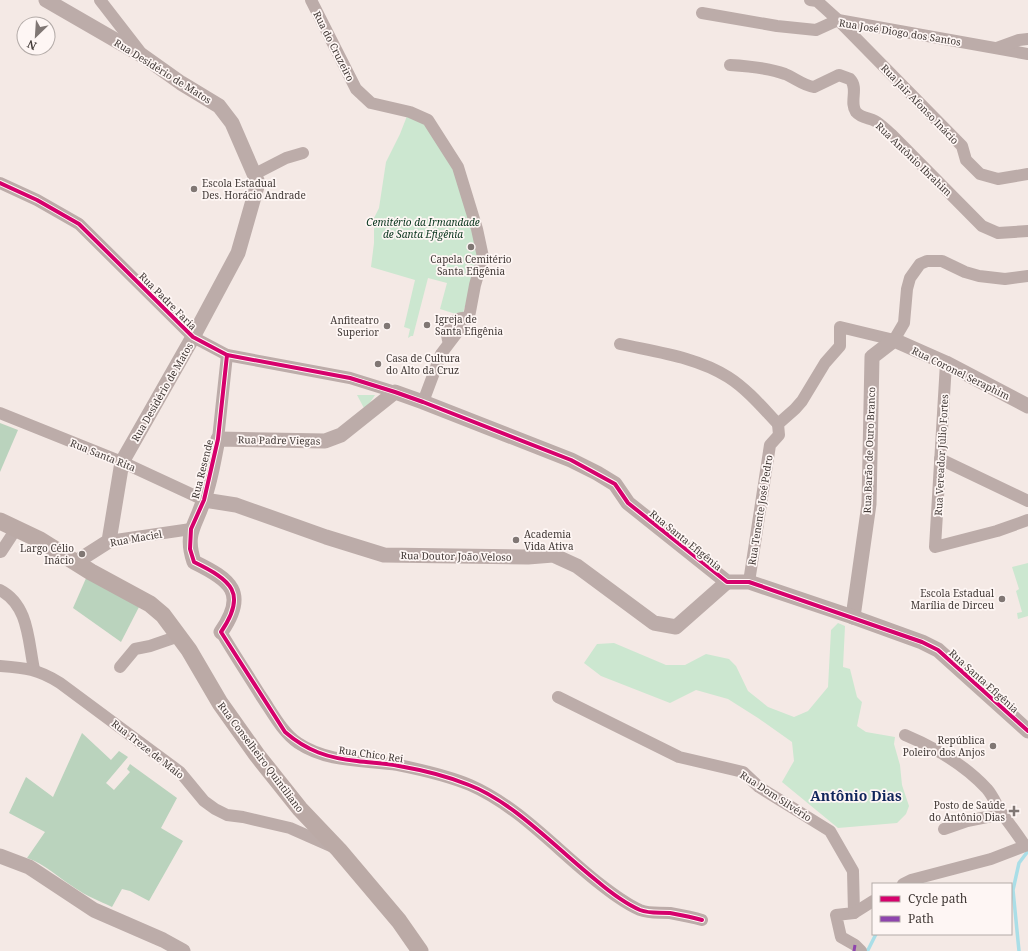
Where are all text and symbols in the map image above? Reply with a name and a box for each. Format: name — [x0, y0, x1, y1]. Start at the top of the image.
street label: Rua do Cruzeiro — [310, 9, 358, 84]
street label: Rua José Diogo dos Santos — [838, 15, 962, 49]
north arrow — [16, 16, 56, 56]
street label: Rua Desidério de Matos — [112, 35, 215, 107]
text: N — [24, 37, 39, 54]
street label: Rua Jair Afonso Inácio — [878, 61, 962, 147]
street label: Rua Antônio Ibrahim — [873, 119, 956, 199]
place label: Escola Estadual Des. Horácio Andrade — [202, 176, 306, 202]
marker: Escola Estadual Des. Horácio Andrade — [189, 184, 199, 194]
park label: Cemitério da Irmandade de Santa Efigênia — [366, 215, 480, 241]
marker: Capela Cemitério Santa Efigênia — [466, 242, 476, 252]
place label: Capela Cemitério Santa Efigênia — [430, 252, 512, 278]
street label: Rua Padre Faria — [136, 269, 200, 333]
place label: Igreja de Santa Efigênia — [435, 312, 504, 338]
place label: Anfiteatro Superior — [330, 313, 379, 339]
marker: Igreja de Santa Efigênia — [422, 320, 432, 330]
marker: Anfiteatro Superior — [382, 321, 392, 331]
street label: Rua Desidério de Matos — [128, 340, 196, 444]
street label: Rua Coronel Seraphim — [910, 343, 1013, 403]
place label: Casa de Cultura do Alto da Cruz — [386, 351, 461, 377]
marker: Casa de Cultura do Alto da Cruz — [373, 359, 383, 369]
street label: Rua Barão de Ouro Branco — [860, 386, 878, 514]
street label: Rua Vereador Júlio Fortes — [931, 393, 951, 516]
street label: Rua Padre Viegas — [238, 432, 321, 448]
street label: Rua Santa Rita — [68, 436, 138, 475]
street label: Rua Resende — [188, 438, 216, 500]
street label: Rua Tenente José Pedro — [744, 454, 776, 566]
street label: Rua Santa Efigênia — [647, 506, 725, 574]
street label: Rua Maciel — [109, 527, 163, 549]
place label: Academia Vida Ativa — [524, 527, 574, 553]
marker: Academia Vida Ativa — [511, 535, 521, 545]
place label: Largo Célio Inácio — [20, 541, 74, 567]
street label: Rua Doutor João Veloso — [400, 548, 512, 564]
marker: Largo Célio Inácio — [77, 549, 87, 559]
place label: Escola Estadual Marília de Dirceu — [911, 586, 995, 612]
marker: Escola Estadual Marília de Dirceu — [997, 594, 1007, 604]
street label: Rua Santa Efigênia — [946, 646, 1022, 716]
street label: Rua Conselheiro Quintiliano — [215, 699, 307, 815]
street label: Rua Treze de Maio — [109, 716, 187, 782]
place label: República Poleiro dos Anjos — [903, 733, 985, 759]
marker: República Poleiro dos Anjos — [988, 741, 998, 751]
street label: Rua Chico Rei — [338, 743, 405, 766]
street label: Rua Dom Silvério — [737, 768, 815, 825]
district label: Antônio Dias — [810, 786, 902, 805]
place label: Posto de Saúde do Antônio Dias — [929, 798, 1005, 824]
marker: Posto de Saúde do Antônio Dias — [1008, 805, 1020, 817]
legend — [872, 883, 1012, 935]
text: Cycle path — [908, 890, 968, 907]
text: Path — [908, 910, 934, 927]

